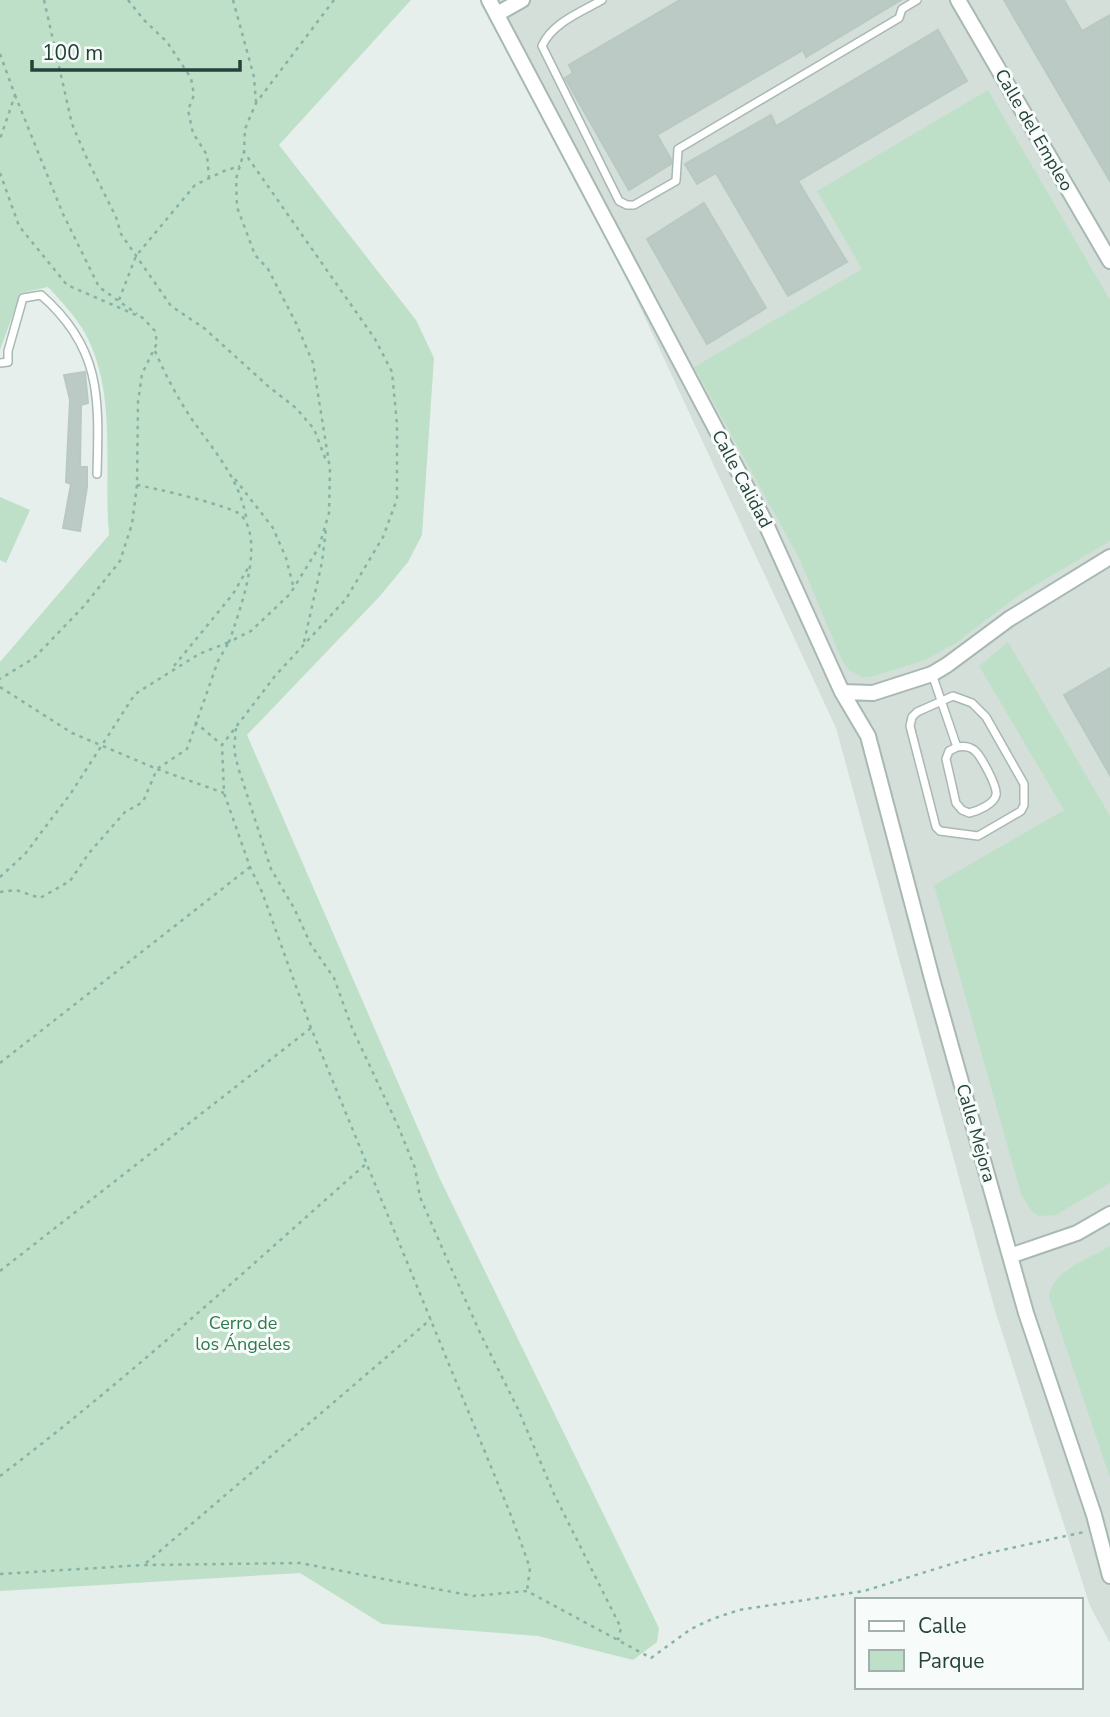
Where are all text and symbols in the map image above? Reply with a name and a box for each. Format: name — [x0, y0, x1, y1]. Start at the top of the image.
scale bar — [32, 28, 240, 72]
text: 100 m — [42, 39, 103, 67]
street label: Calle del Empleo — [989, 65, 1079, 195]
street label: Calle Calidad — [706, 426, 778, 532]
street label: Calle Mejora — [951, 1081, 1001, 1185]
park label: Cerro de los Ángeles — [195, 1311, 291, 1356]
legend — [855, 1598, 1082, 1689]
text: Calle — [918, 1612, 966, 1640]
text: Parque — [918, 1647, 985, 1675]

